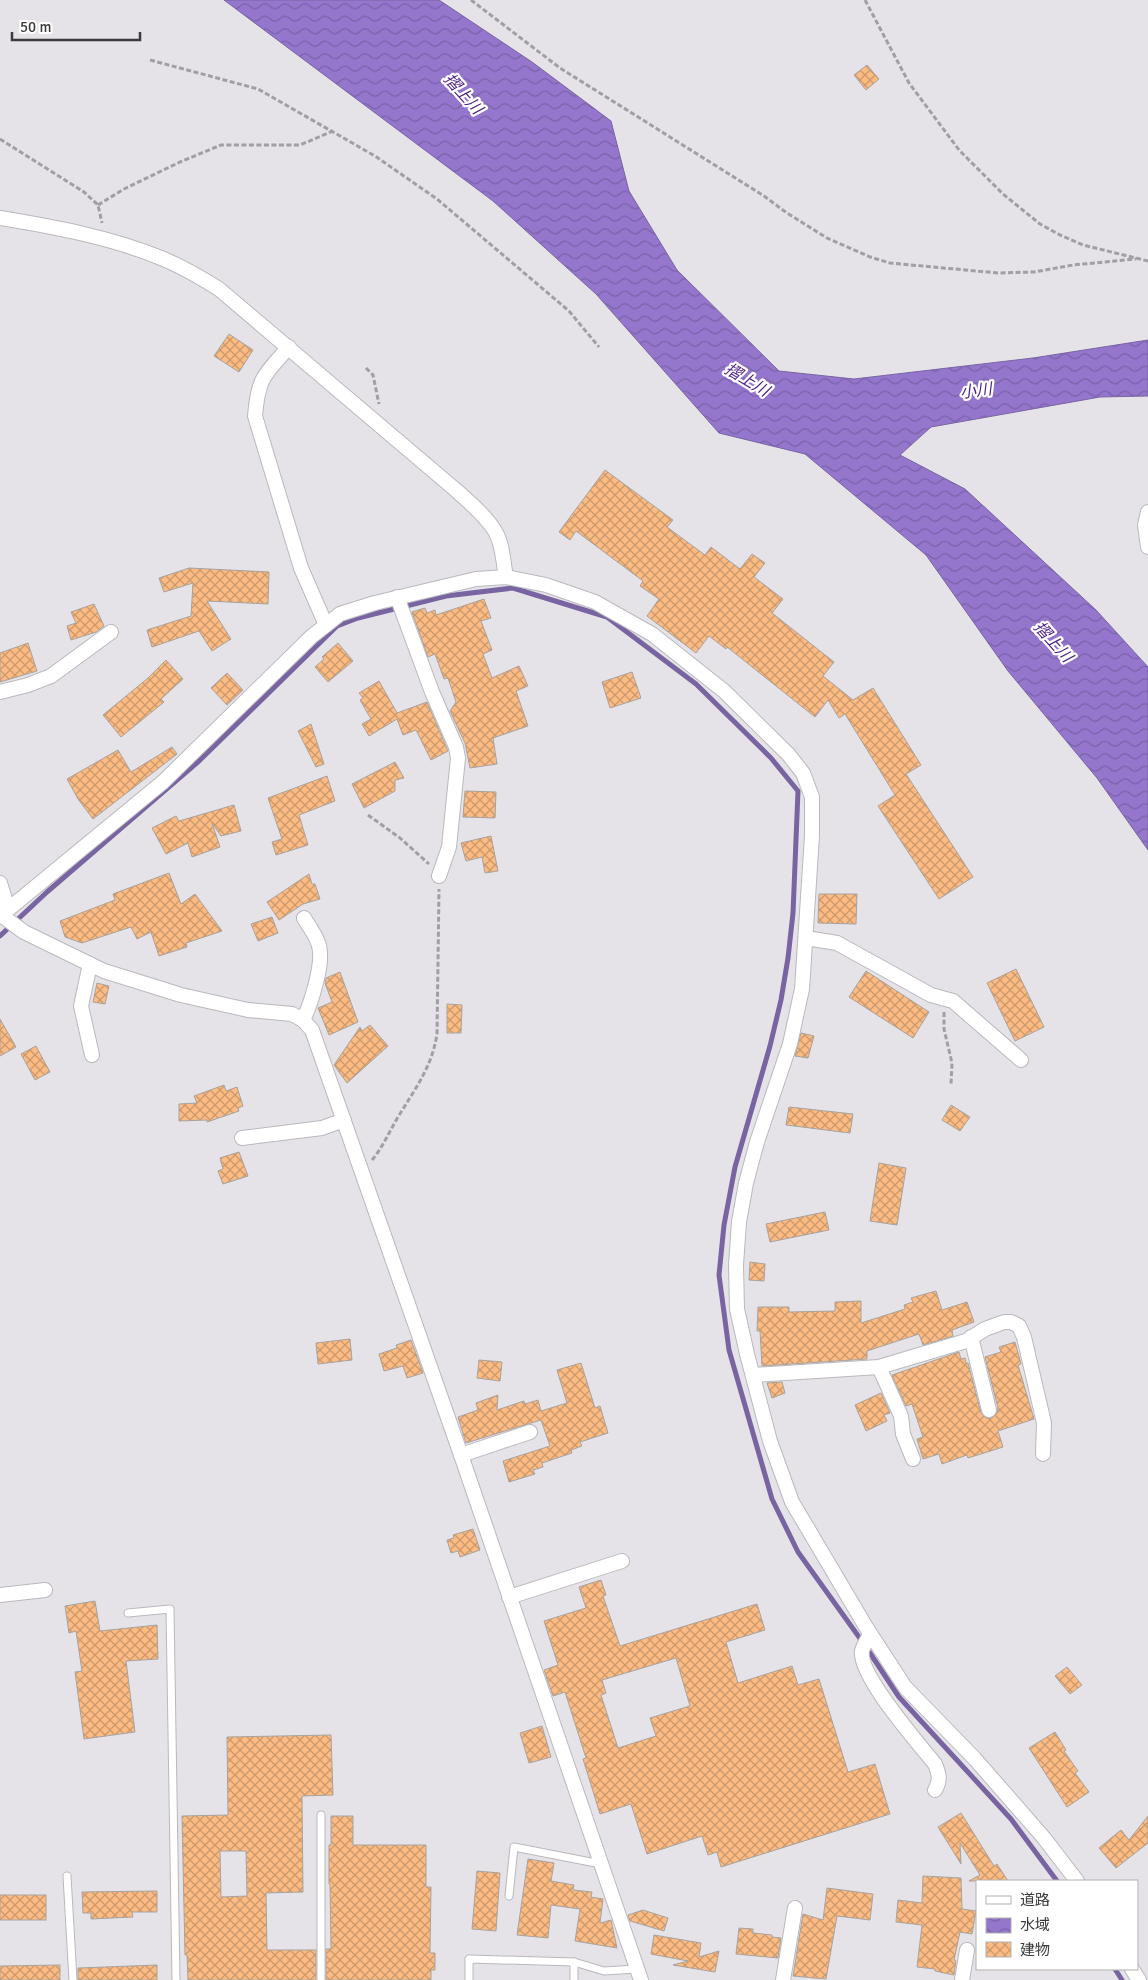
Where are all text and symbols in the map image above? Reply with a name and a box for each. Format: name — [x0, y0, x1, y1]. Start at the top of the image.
scale bar — [12, 10, 140, 42]
text: 50 m — [20, 18, 51, 36]
water label: 摺上川 — [440, 69, 488, 120]
water label: 摺上川 — [721, 359, 774, 402]
water label: 小川 — [959, 379, 995, 403]
water label: 摺上川 — [1030, 617, 1078, 668]
legend — [976, 1880, 1138, 1970]
text: 道路 — [1020, 1891, 1050, 1909]
text: 水域 — [1020, 1916, 1050, 1934]
text: 建物 — [1020, 1941, 1050, 1959]

